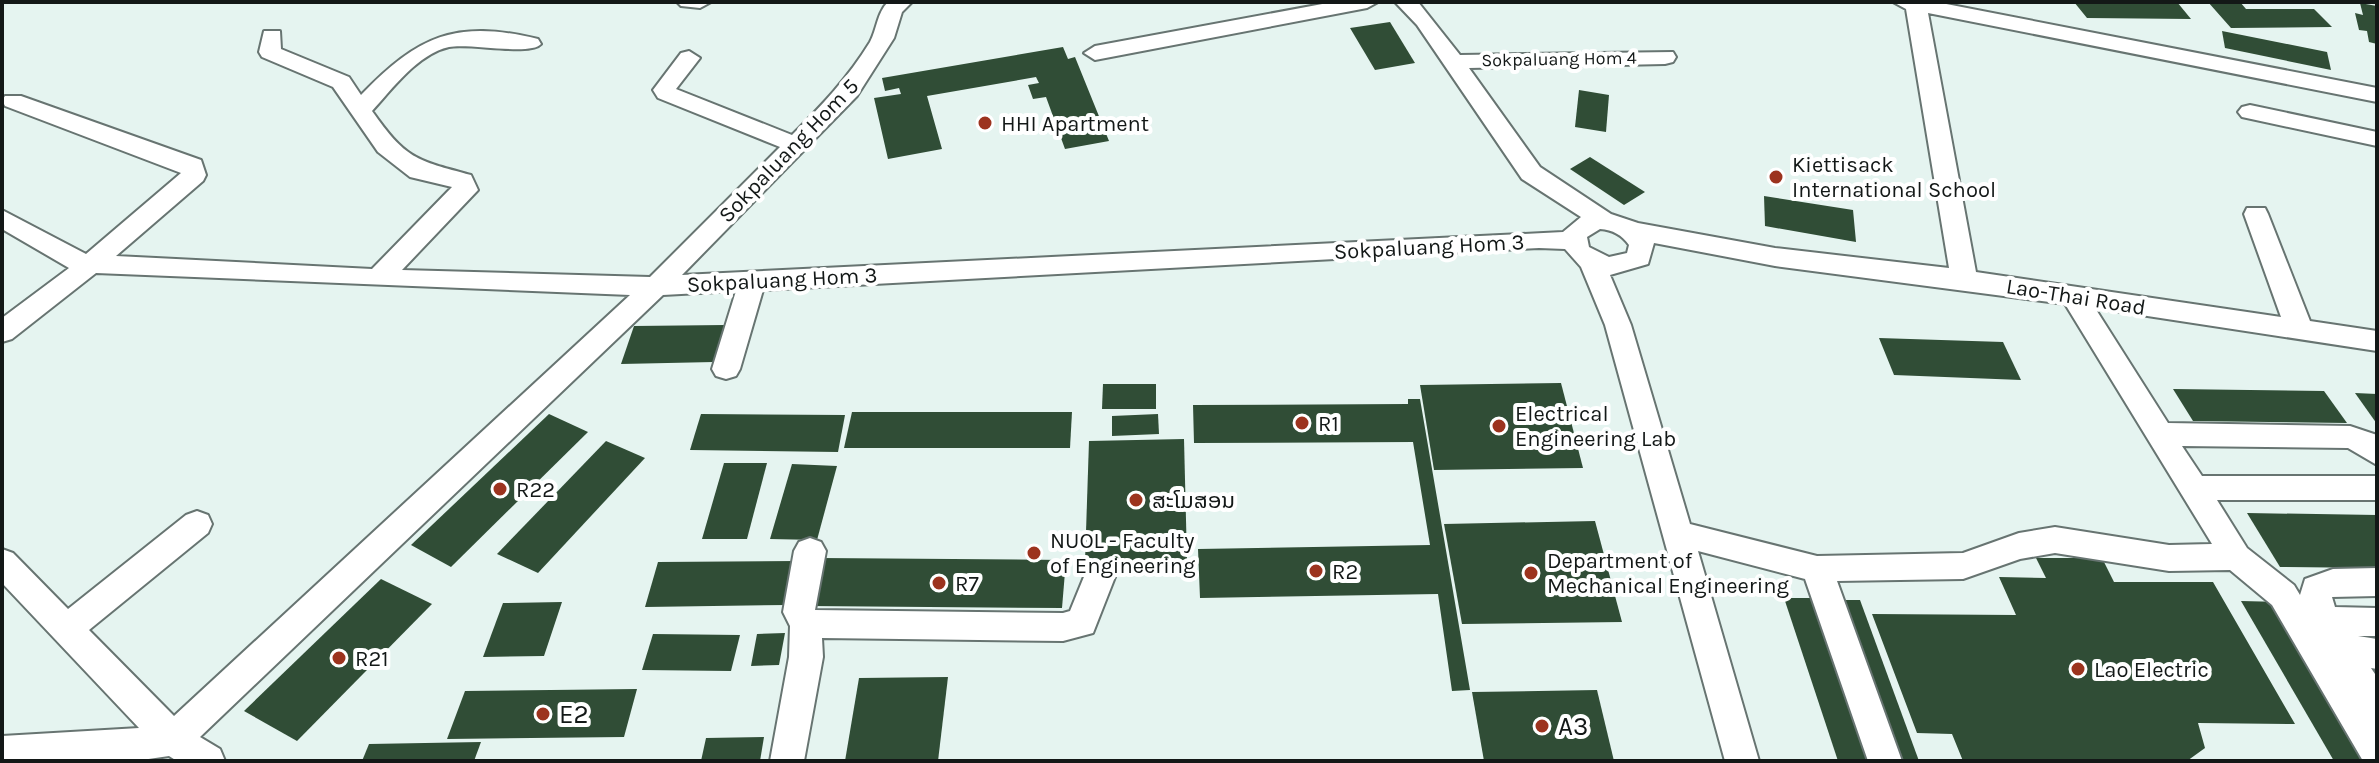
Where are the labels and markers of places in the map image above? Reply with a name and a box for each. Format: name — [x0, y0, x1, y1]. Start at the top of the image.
place label: HHI Apartment — [1001, 111, 1149, 137]
marker: HHI Apartment — [976, 114, 994, 132]
place label: Kiettisack International School — [1792, 152, 1996, 203]
marker: Kiettisack International School — [1767, 168, 1785, 186]
place label: Electrical Engineering Lab — [1515, 401, 1676, 452]
place label: R1 — [1318, 411, 1339, 437]
marker: R1 — [1293, 414, 1311, 432]
marker: Electrical Engineering Lab — [1490, 417, 1508, 435]
place label: R22 — [516, 477, 555, 503]
marker: R22 — [491, 480, 509, 498]
place label: ສະໂມສອນ — [1152, 488, 1235, 514]
marker: ສະໂມສອນ — [1127, 491, 1145, 509]
place label: NUOL - Faculty of Engineering — [1050, 528, 1196, 579]
marker: NUOL - Faculty of Engineering — [1025, 544, 1043, 562]
place label: Department of Mechanical Engineering — [1547, 548, 1790, 599]
place label: R2 — [1332, 559, 1358, 585]
marker: R2 — [1307, 562, 1325, 580]
marker: Department of Mechanical Engineering — [1522, 564, 1540, 582]
place label: R7 — [955, 571, 979, 597]
marker: R7 — [930, 574, 948, 592]
place label: R21 — [355, 646, 389, 672]
marker: R21 — [330, 649, 348, 667]
place label: Lao Electric — [2094, 657, 2209, 683]
marker: Lao Electric — [2069, 660, 2087, 678]
place label: E2 — [559, 699, 589, 730]
marker: E2 — [534, 705, 552, 723]
place label: A3 — [1558, 711, 1588, 742]
marker: A3 — [1533, 717, 1551, 735]

